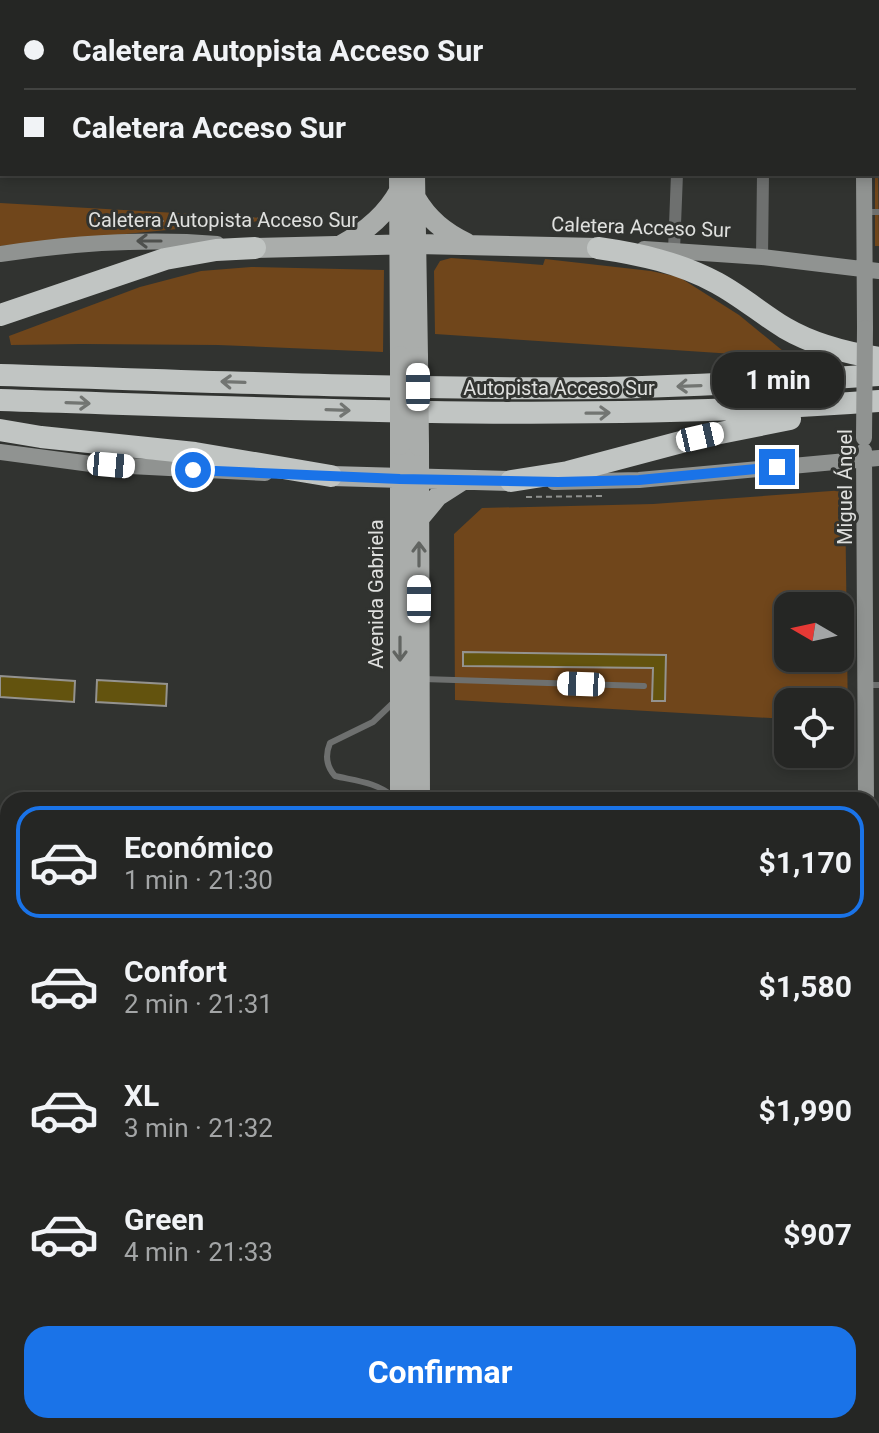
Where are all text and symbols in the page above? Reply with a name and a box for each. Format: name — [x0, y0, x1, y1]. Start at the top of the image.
text: Caletera Autopista Acceso Sur — [72, 33, 483, 68]
text: Caletera Acceso Sur — [72, 110, 346, 145]
street label: Caletera Autopista Acceso Sur — [88, 208, 358, 232]
street label: Caletera Acceso Sur — [551, 212, 731, 242]
one-way arrow — [136, 233, 163, 249]
callout: 1 min — [711, 351, 843, 407]
car — [406, 363, 430, 411]
text: 1 min — [745, 365, 811, 395]
one-way arrow — [220, 374, 247, 389]
street label: Autopista Acceso Sur — [463, 376, 655, 400]
one-way arrow — [676, 378, 703, 393]
one-way arrow — [64, 395, 91, 410]
one-way arrow — [324, 403, 351, 418]
one-way arrow — [584, 405, 611, 421]
car — [674, 420, 726, 454]
street label: Miguel Ángel — [833, 429, 857, 545]
route end — [759, 449, 795, 485]
car — [86, 451, 136, 479]
route start — [175, 452, 211, 488]
street label: Avenida Gabriela — [364, 519, 388, 669]
one-way arrow — [411, 541, 427, 568]
car — [407, 575, 431, 623]
north arrow — [774, 592, 854, 672]
map controls — [774, 592, 854, 768]
one-way arrow — [392, 635, 408, 662]
car — [557, 671, 605, 697]
button: locate — [774, 688, 854, 768]
icon: car — [28, 826, 100, 898]
text: Económico — [124, 830, 273, 865]
text: $1,170 — [759, 845, 852, 880]
text: 1 min · 21:30 — [124, 865, 273, 895]
icon: car — [28, 950, 100, 1022]
text: Confort — [124, 954, 227, 989]
text: $1,580 — [759, 969, 852, 1004]
text: 2 min · 21:31 — [124, 989, 273, 1019]
icon: car — [28, 1074, 100, 1146]
text: XL — [124, 1078, 159, 1113]
text: $1,990 — [759, 1093, 852, 1128]
text: 3 min · 21:32 — [124, 1113, 273, 1143]
icon: car — [28, 1198, 100, 1270]
text: Green — [124, 1202, 204, 1237]
text: $907 — [783, 1217, 852, 1252]
text: 4 min · 21:33 — [124, 1237, 273, 1267]
button: Confirmar — [24, 1326, 856, 1418]

